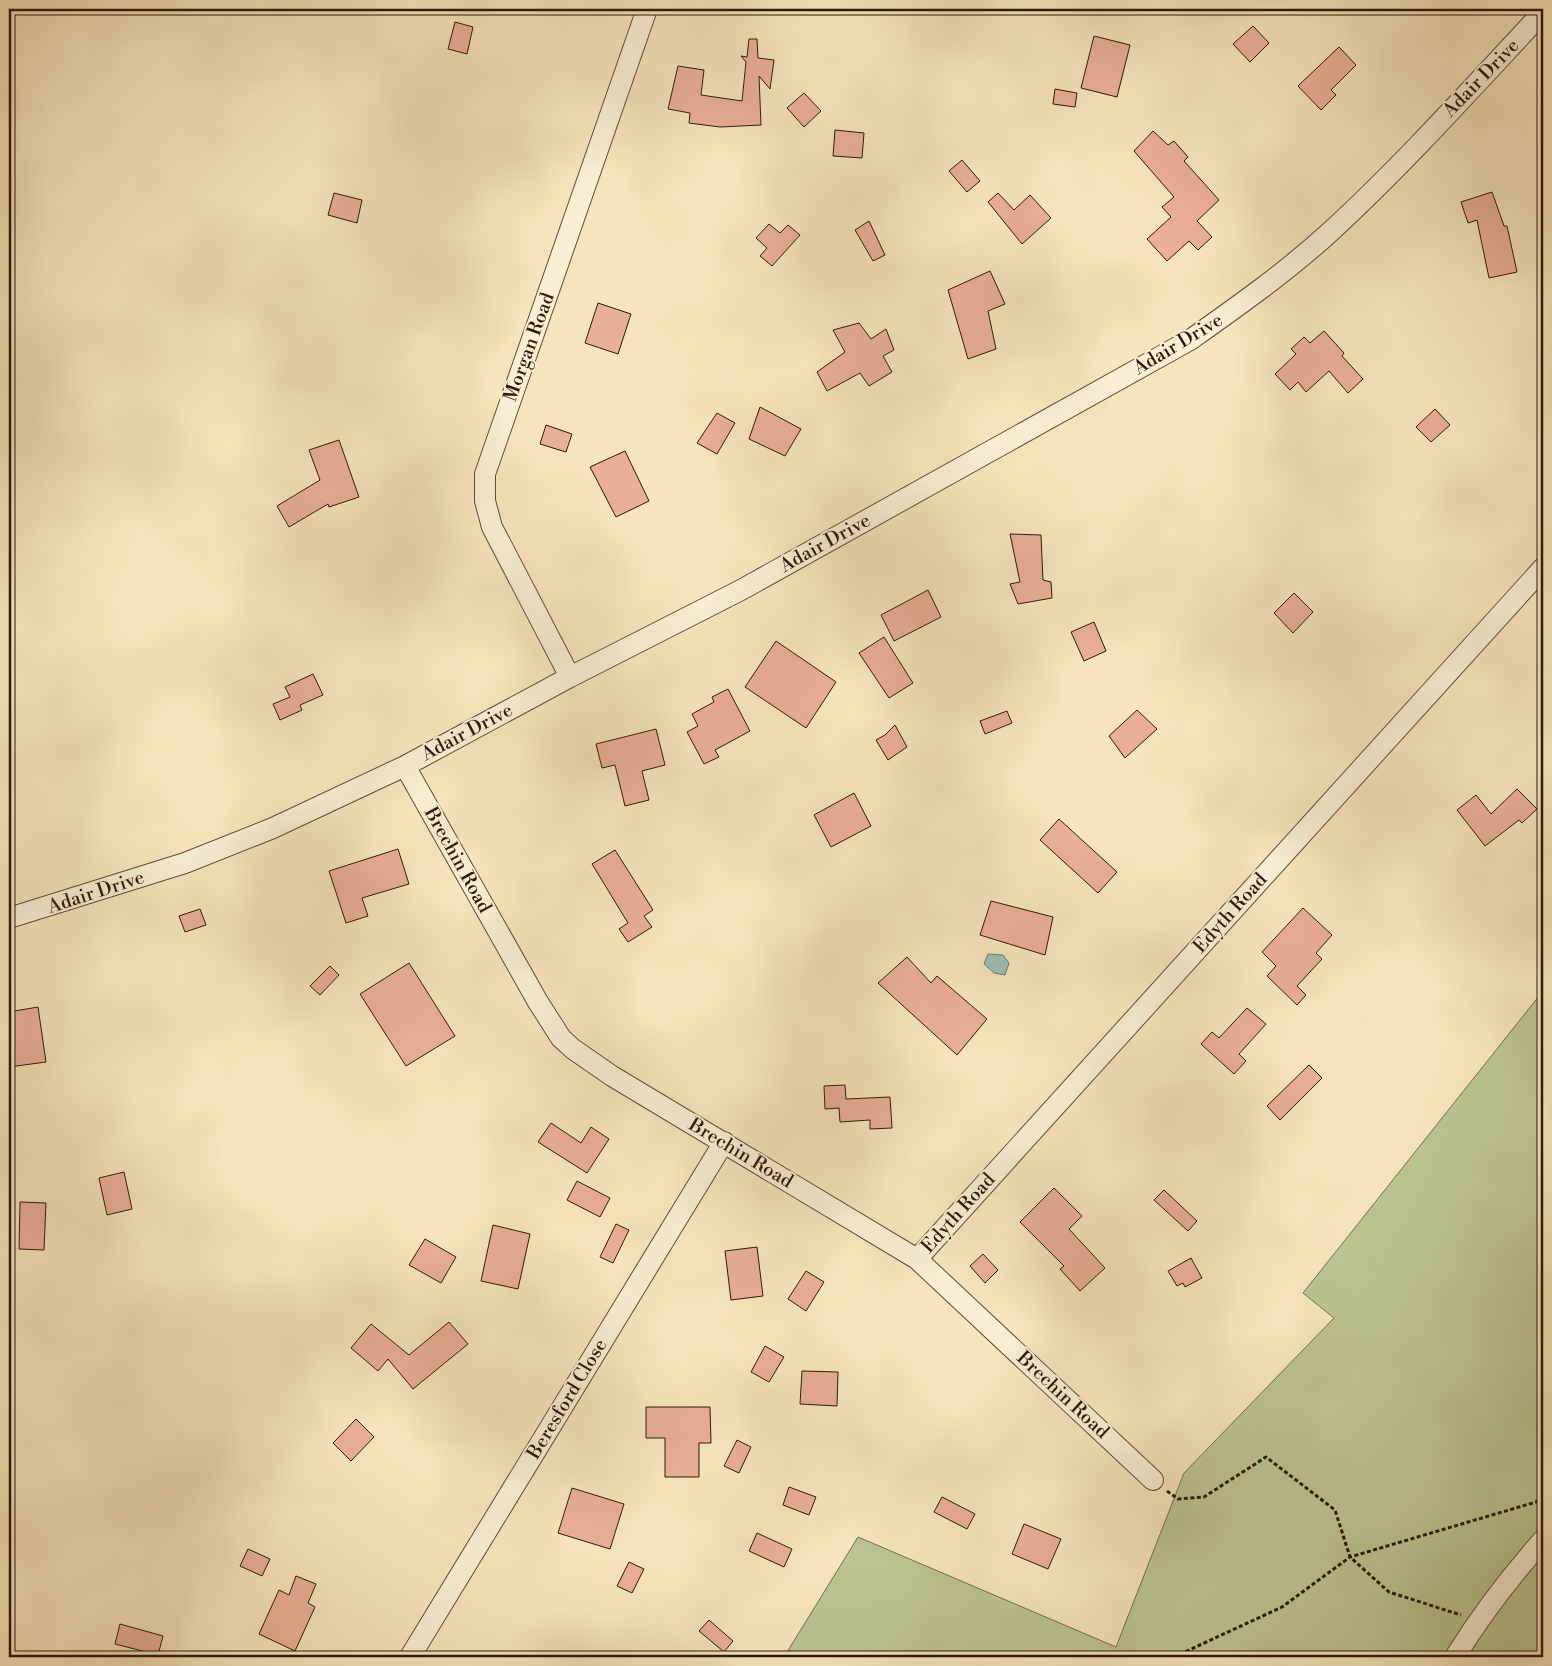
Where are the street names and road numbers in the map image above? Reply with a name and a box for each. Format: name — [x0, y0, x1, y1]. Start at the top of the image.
street label: Adair Drive — [1437, 34, 1524, 123]
street label: Morgan Road — [498, 289, 560, 405]
street label: Adair Drive — [1128, 308, 1227, 381]
street label: Adair Drive — [775, 508, 875, 578]
street label: Adair Drive — [416, 698, 517, 767]
street label: Brechin Road — [419, 802, 497, 917]
street label: Adair Drive — [44, 865, 147, 919]
street label: Edyth Road — [1188, 868, 1272, 958]
street label: Brechin Road — [684, 1112, 798, 1194]
street label: Edyth Road — [916, 1168, 1000, 1258]
street label: Beresford Close — [521, 1334, 612, 1464]
street label: Brechin Road — [1011, 1346, 1114, 1444]

